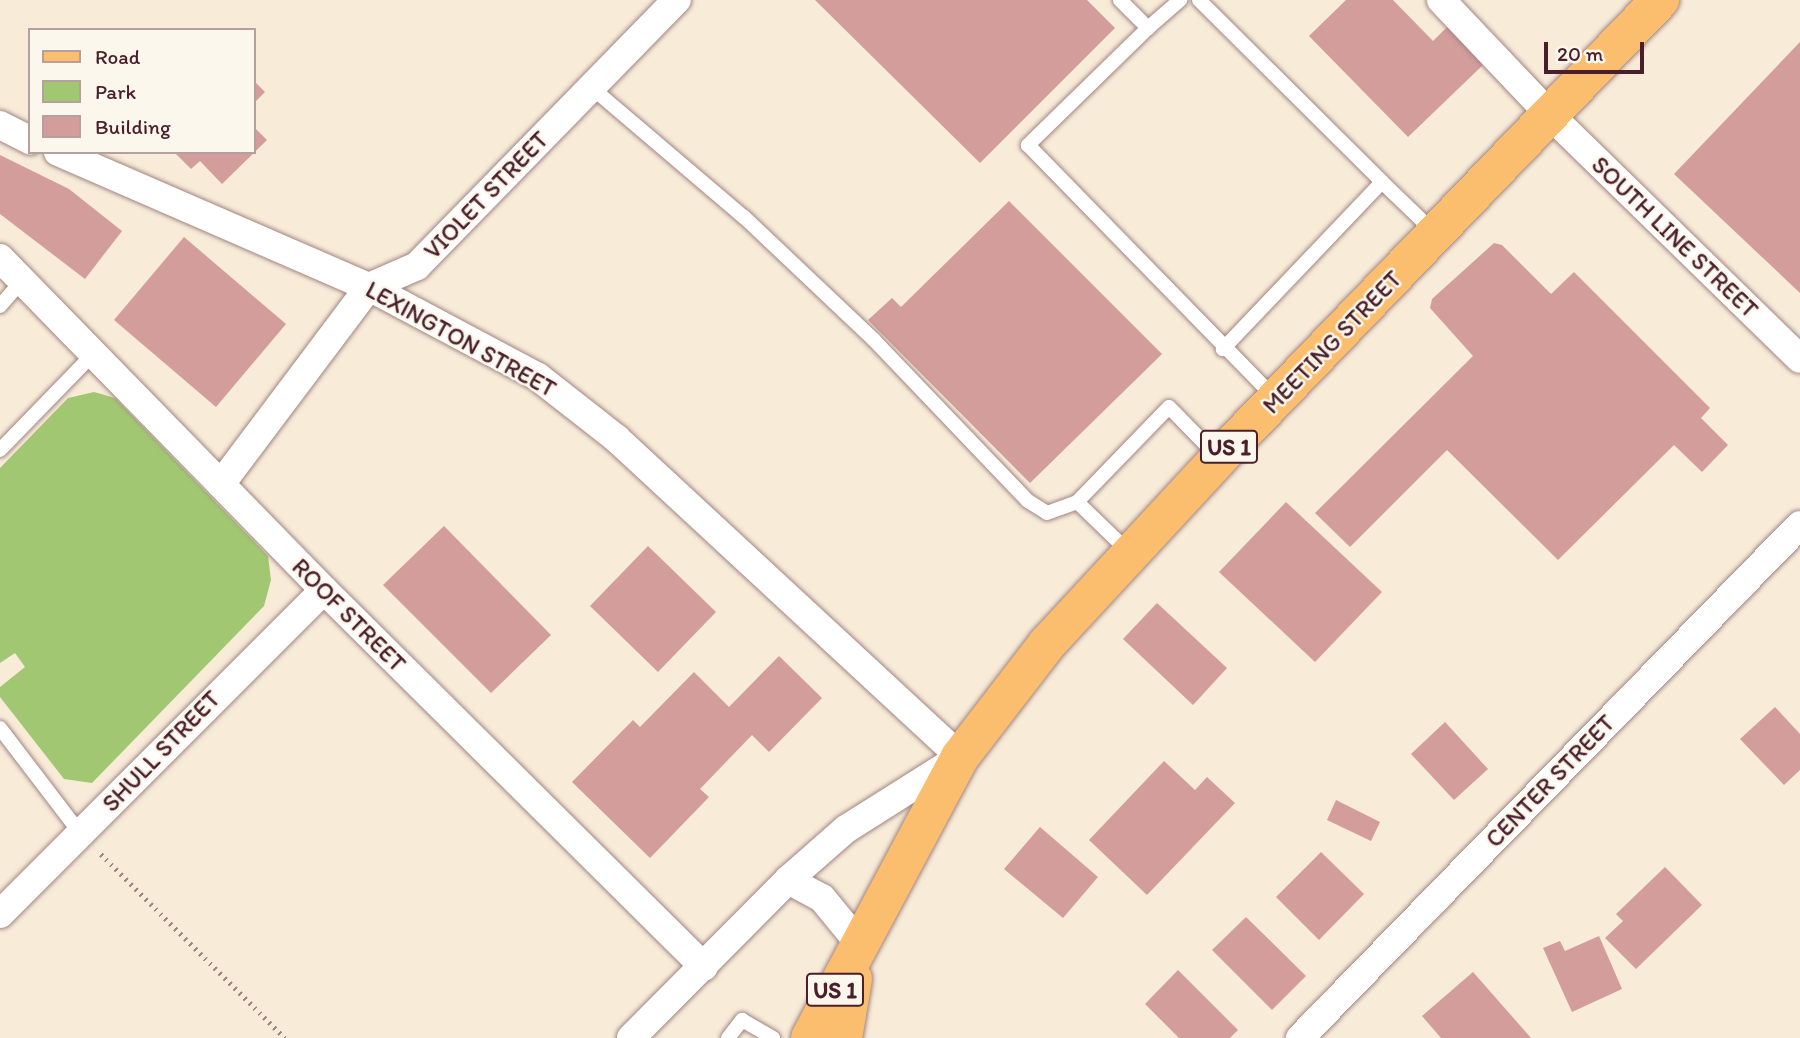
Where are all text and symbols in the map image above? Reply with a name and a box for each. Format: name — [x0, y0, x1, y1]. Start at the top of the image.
legend — [28, 28, 256, 154]
scale bar — [1548, 28, 1648, 72]
text: 20 m — [1557, 41, 1603, 66]
text: Road — [95, 44, 140, 69]
text: Park — [95, 79, 136, 104]
text: Building — [95, 114, 171, 139]
street label: VIOLET STREET — [418, 125, 554, 265]
street label: SOUTH LINE STREET — [1586, 150, 1764, 324]
street label: MEETING STREET — [1256, 264, 1408, 420]
street label: LEXINGTON STREET — [361, 275, 561, 403]
road number: US 1 — [1199, 428, 1259, 466]
street label: ROOF STREET — [286, 552, 412, 678]
street label: SHULL STREET — [96, 684, 226, 818]
street label: CENTER STREET — [1479, 709, 1621, 853]
road number: US 1 — [805, 970, 865, 1009]

